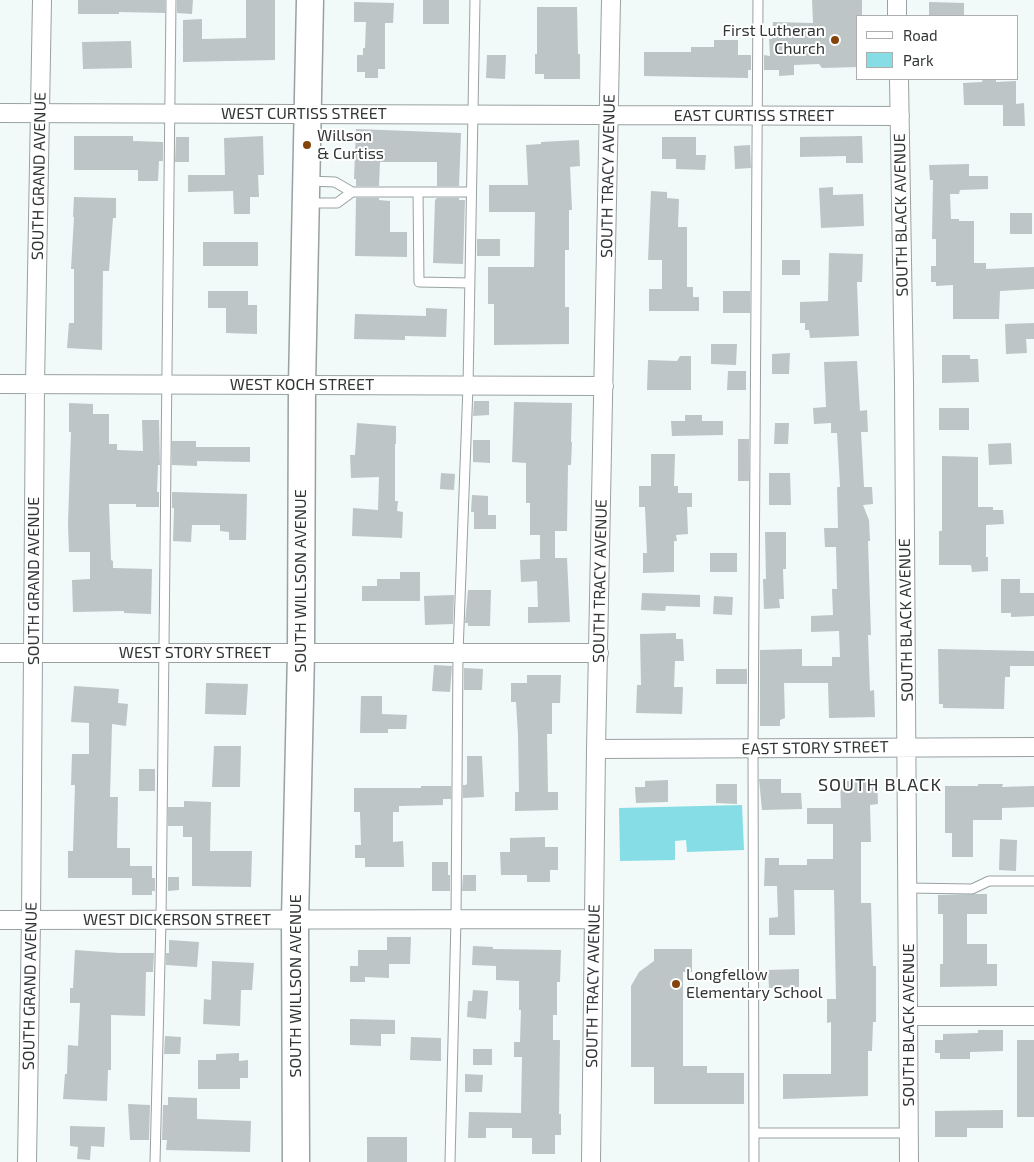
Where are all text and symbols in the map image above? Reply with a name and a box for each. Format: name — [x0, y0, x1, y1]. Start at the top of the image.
legend — [856, 15, 1019, 80]
place label: First Lutheran Church — [722, 21, 825, 59]
text: Road — [903, 26, 938, 44]
marker: First Lutheran Church — [829, 34, 841, 46]
text: Park — [903, 51, 934, 69]
street label: SOUTH GRAND AVENUE — [28, 92, 50, 260]
street label: SOUTH TRACY AVENUE — [597, 94, 619, 258]
street label: WEST CURTISS STREET — [221, 104, 387, 124]
street label: EAST CURTISS STREET — [674, 106, 834, 126]
place label: Willson & Curtiss — [317, 126, 384, 164]
street label: SOUTH BLACK AVENUE — [890, 133, 912, 297]
marker: Willson & Curtiss — [301, 139, 313, 151]
street label: WEST KOCH STREET — [230, 375, 374, 395]
street label: SOUTH WILLSON AVENUE — [291, 489, 311, 673]
street label: SOUTH GRAND AVENUE — [24, 497, 44, 665]
street label: SOUTH TRACY AVENUE — [589, 499, 611, 663]
street label: SOUTH BLACK AVENUE — [895, 538, 917, 702]
street label: WEST STORY STREET — [119, 643, 271, 663]
street label: EAST STORY STREET — [741, 737, 889, 759]
district label: SOUTH BLACK — [817, 774, 943, 796]
street label: SOUTH WILLSON AVENUE — [286, 894, 306, 1078]
street label: SOUTH GRAND AVENUE — [19, 902, 41, 1070]
street label: SOUTH TRACY AVENUE — [582, 904, 604, 1068]
street label: WEST DICKERSON STREET — [83, 910, 271, 930]
street label: SOUTH BLACK AVENUE — [899, 943, 919, 1107]
place label: Longfellow Elementary School — [686, 965, 823, 1003]
marker: Longfellow Elementary School — [670, 978, 682, 990]

